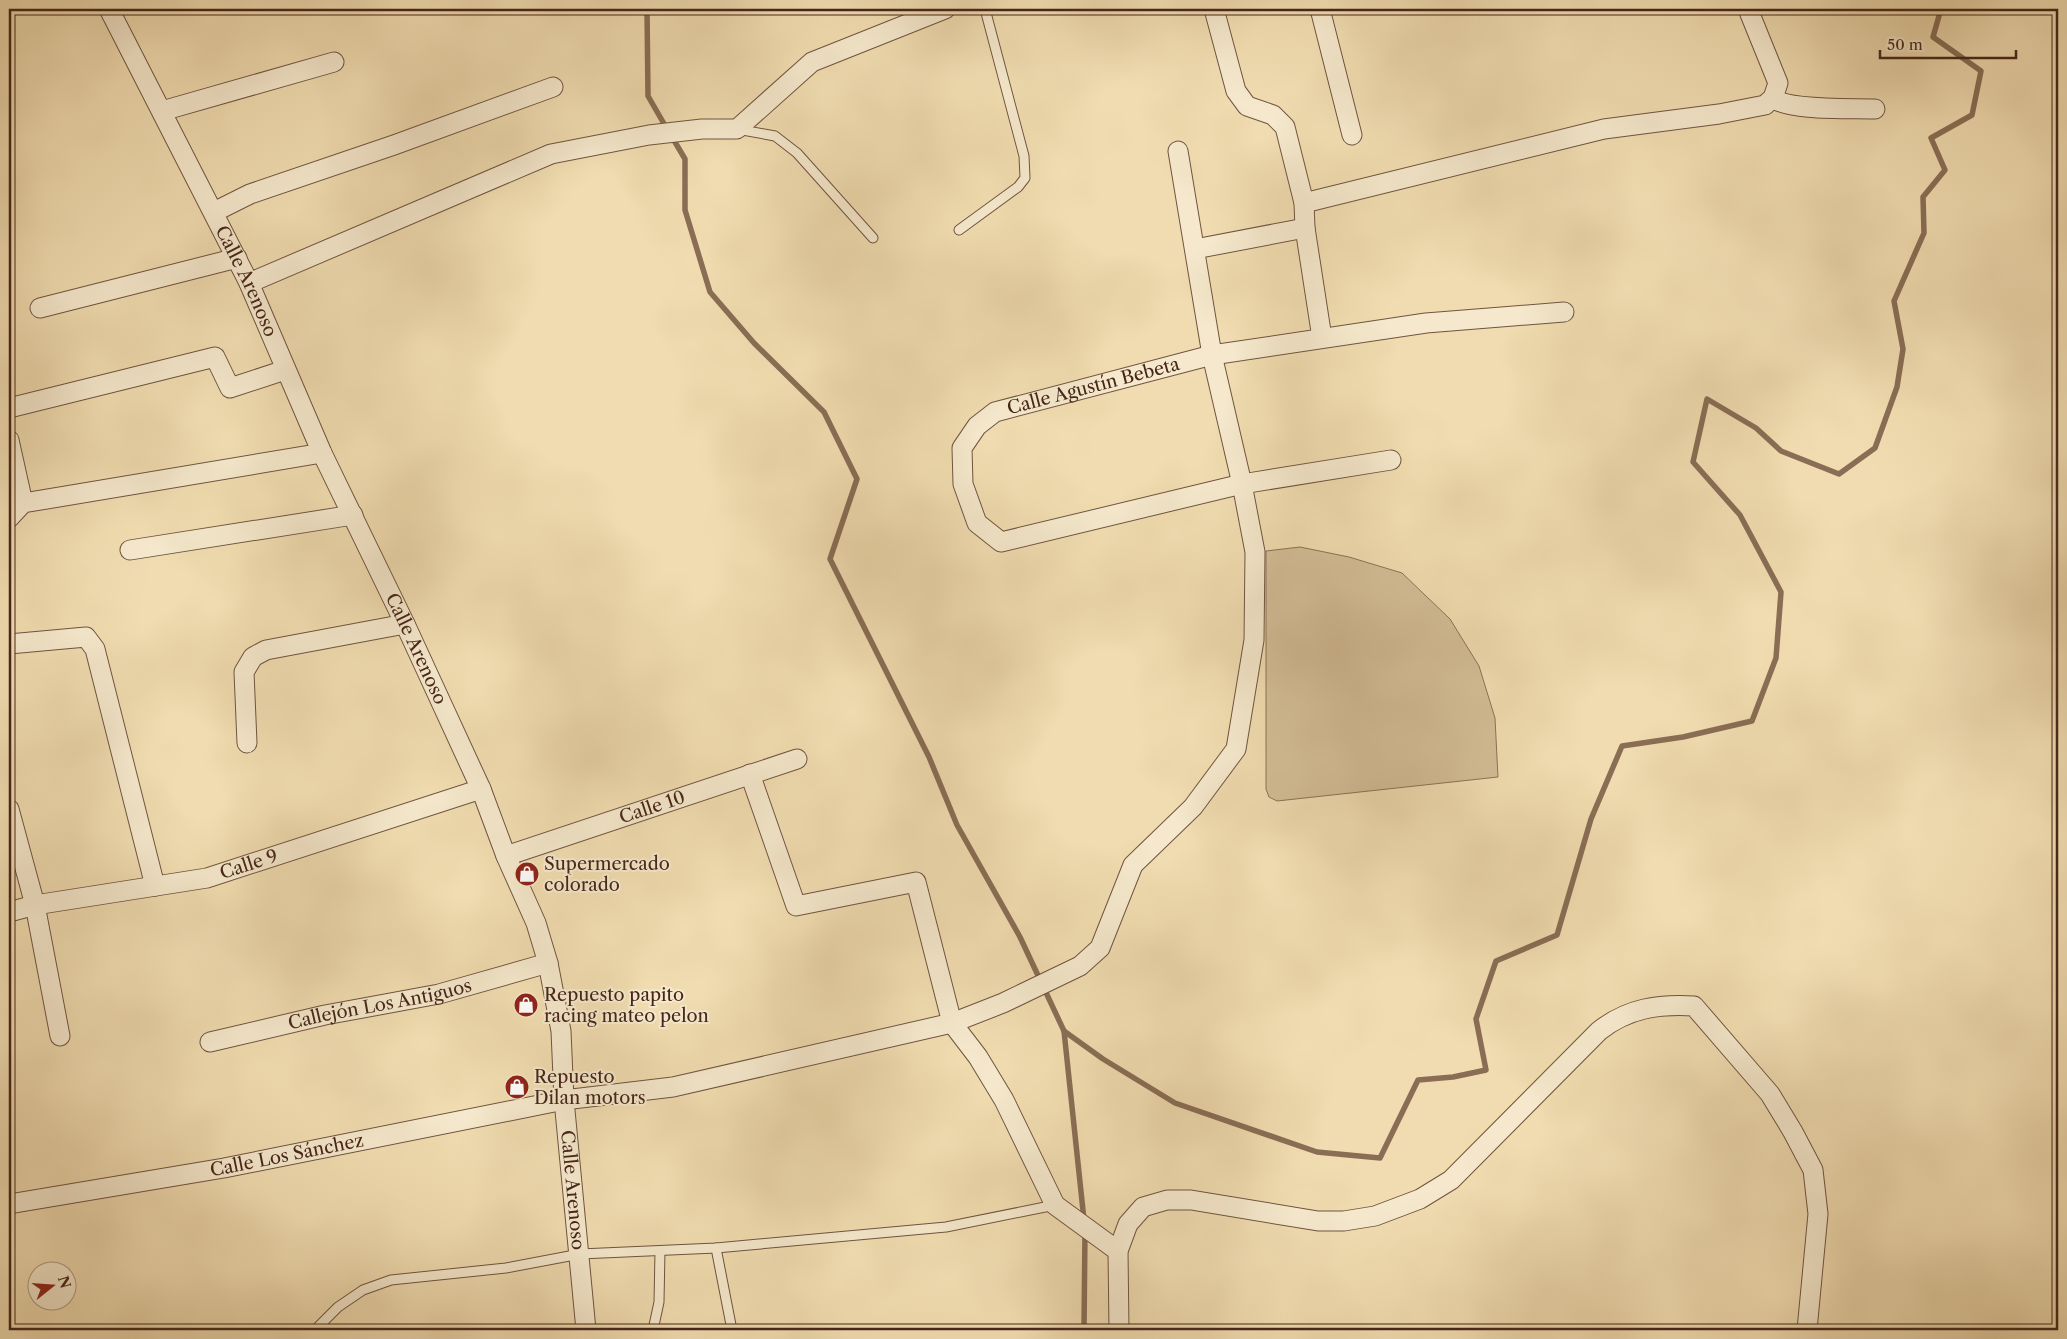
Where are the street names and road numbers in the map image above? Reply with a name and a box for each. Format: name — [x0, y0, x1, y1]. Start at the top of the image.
street label: Calle Arenoso — [211, 222, 282, 340]
street label: Calle Agustín Bebeta — [1005, 353, 1182, 419]
street label: Calle Arenoso — [381, 590, 452, 708]
street label: Calle 10 — [616, 786, 688, 828]
street label: Calle 9 — [217, 845, 281, 884]
street label: Callejón Los Antiguos — [286, 974, 474, 1034]
street label: Calle Los Sánchez — [208, 1129, 365, 1181]
street label: Calle Arenoso — [556, 1129, 589, 1251]

